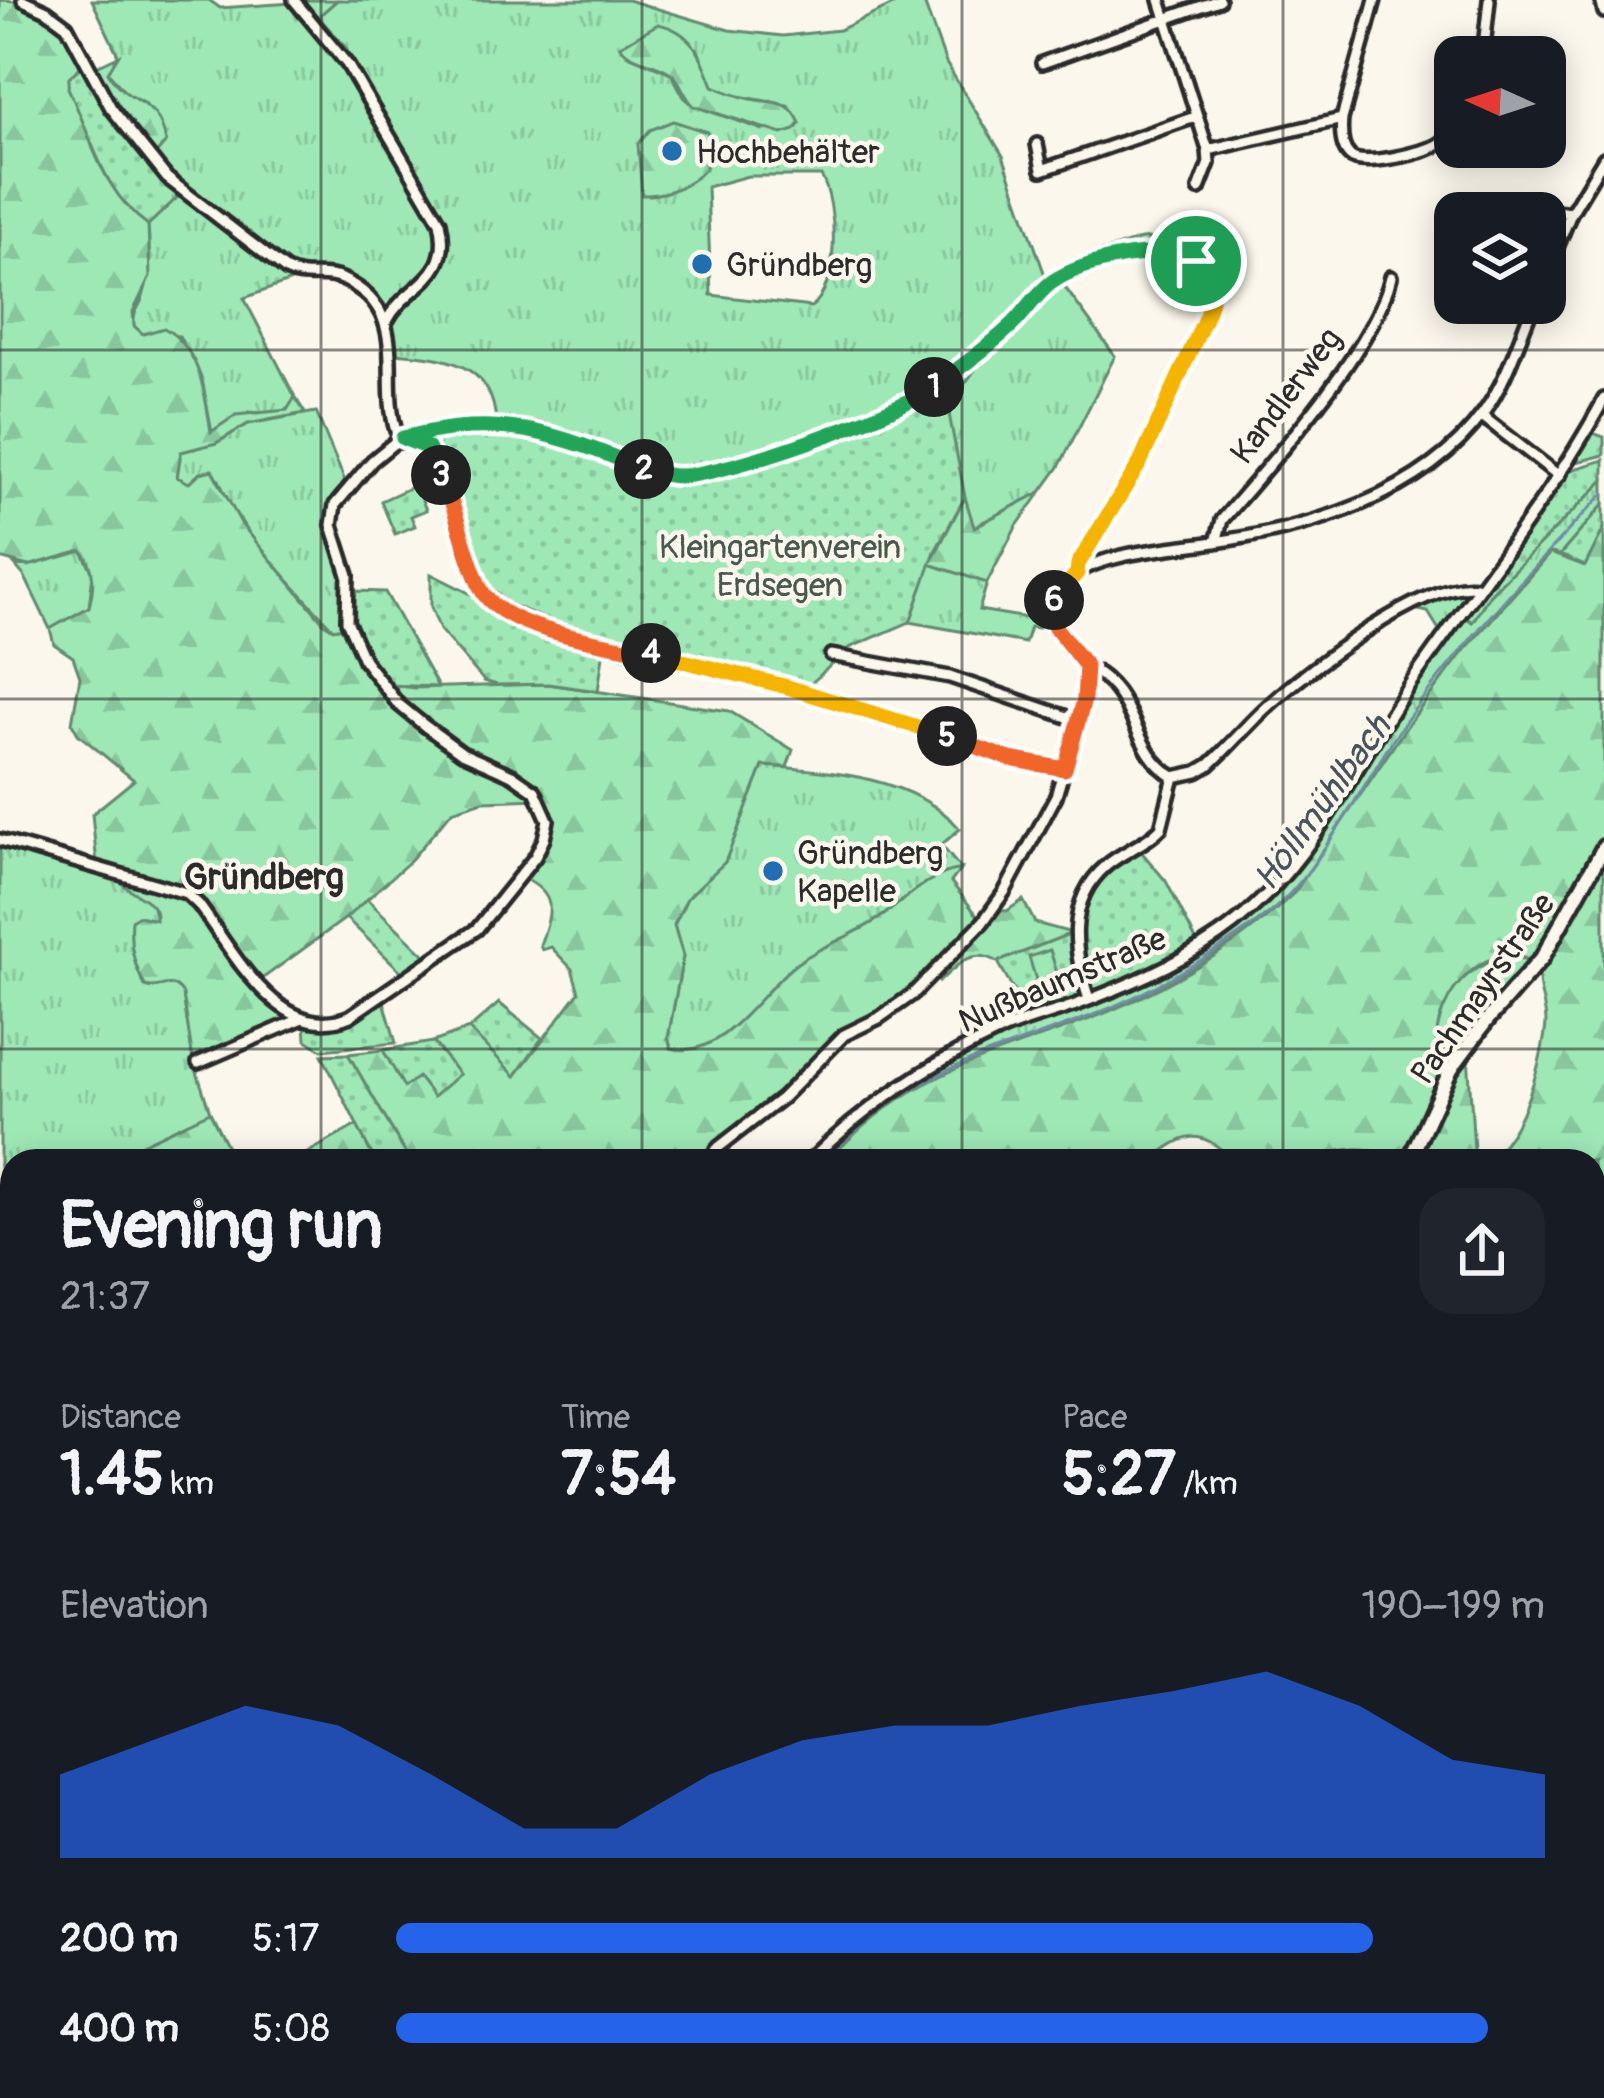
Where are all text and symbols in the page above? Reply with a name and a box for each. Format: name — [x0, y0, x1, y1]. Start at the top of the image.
north arrow — [1434, 36, 1566, 168]
map controls — [1434, 36, 1566, 324]
place label: Hochbehälter — [696, 132, 880, 173]
marker: Hochbehälter — [659, 138, 685, 164]
button: layers — [1434, 192, 1566, 324]
pin — [1145, 210, 1247, 312]
icon: arrive — [1163, 228, 1229, 294]
place label: Gründberg — [726, 245, 872, 286]
marker: Gründberg — [689, 251, 715, 277]
street label: Kandlerweg — [1222, 320, 1351, 472]
pin: 1 — [904, 357, 964, 417]
text: 1 — [928, 366, 940, 407]
pin: 2 — [614, 439, 674, 499]
pin: 3 — [411, 445, 471, 505]
text: 2 — [635, 448, 653, 489]
text: 3 — [432, 454, 450, 495]
park label: Kleingartenverein Erdsegen — [659, 527, 901, 606]
pin: 6 — [1024, 570, 1084, 630]
text: 6 — [1044, 579, 1064, 620]
pin: 4 — [621, 623, 681, 683]
text: 4 — [641, 632, 661, 673]
water label: Höllmühlbach — [1244, 705, 1402, 899]
pin: 5 — [917, 706, 977, 766]
text: 5 — [938, 715, 956, 756]
place label: Gründberg Kapelle — [797, 833, 943, 912]
district label: Gründberg — [184, 855, 344, 900]
marker: Gründberg Kapelle — [760, 858, 786, 884]
street label: Pachmayrstraße — [1402, 885, 1564, 1093]
street label: Nußbaumstraße — [953, 918, 1173, 1043]
text: Evening run — [60, 1185, 383, 1268]
button: share — [1419, 1188, 1545, 1314]
text: 21:37 — [60, 1272, 150, 1321]
text: Distance — [60, 1397, 181, 1438]
text: Time — [561, 1397, 630, 1438]
text: Pace — [1062, 1397, 1127, 1438]
text: 1.45 — [60, 1438, 164, 1513]
text: 7:54 — [561, 1438, 676, 1513]
text: 5:27 — [1062, 1438, 1176, 1513]
text: km — [164, 1463, 214, 1504]
text: /km — [1176, 1463, 1238, 1504]
text: Elevation — [60, 1581, 209, 1630]
text: 190–199 m — [1362, 1581, 1545, 1630]
text: 200 m — [60, 1914, 178, 1963]
text: 5:17 — [252, 1914, 319, 1963]
text: 400 m — [60, 2004, 179, 2053]
text: 5:08 — [252, 2004, 330, 2053]

